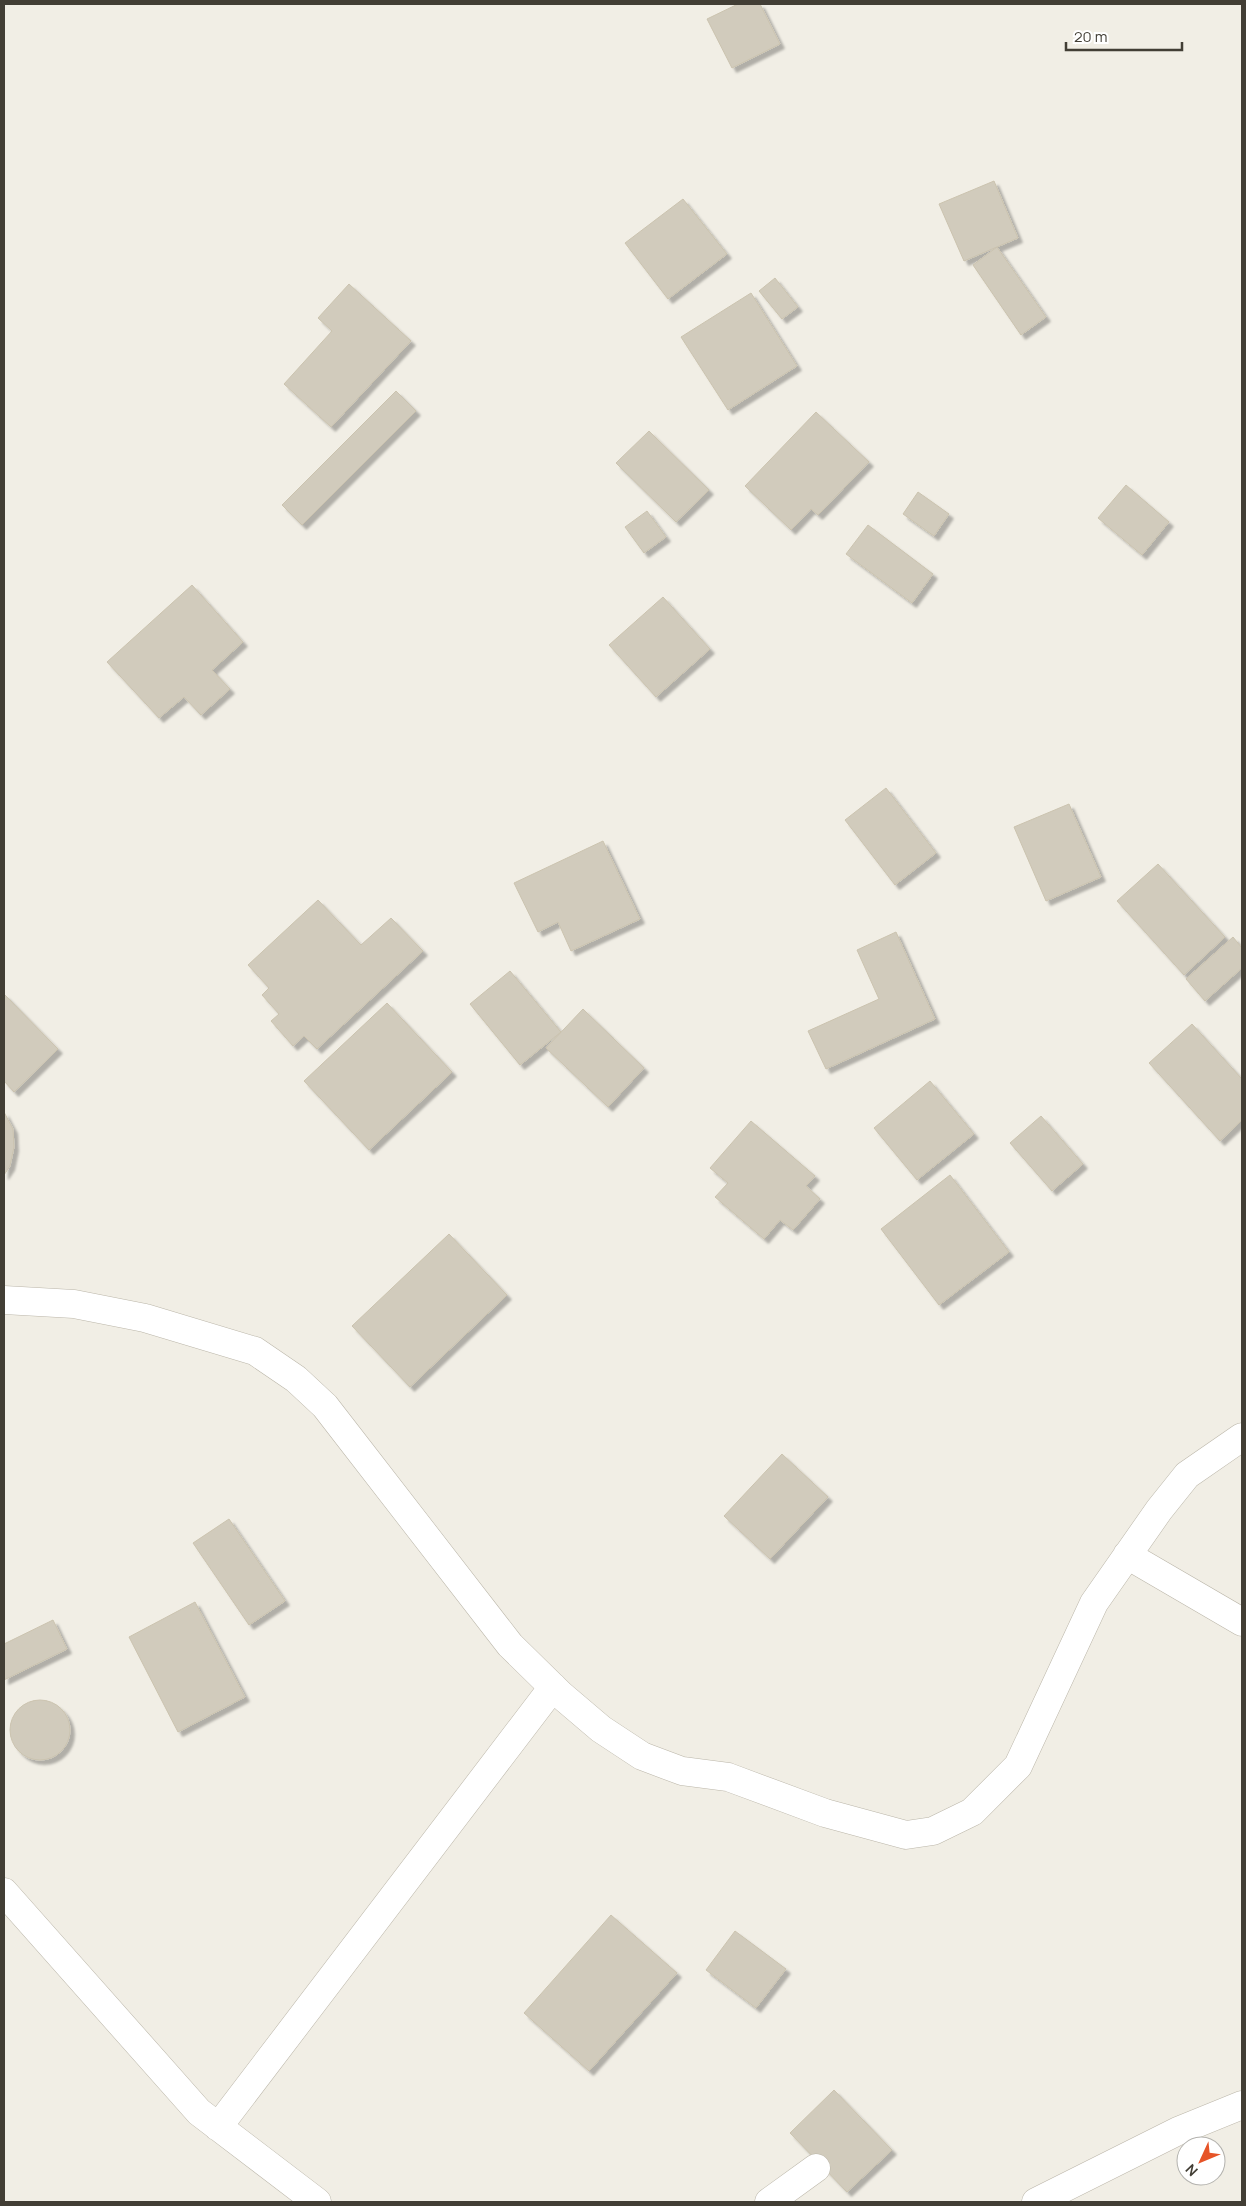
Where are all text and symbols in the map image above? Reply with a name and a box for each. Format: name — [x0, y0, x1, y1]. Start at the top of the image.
scale bar — [1066, 20, 1182, 52]
text: 20 m — [1074, 26, 1107, 47]
north arrow — [1176, 2136, 1226, 2186]
text: N — [1181, 2160, 1202, 2181]

